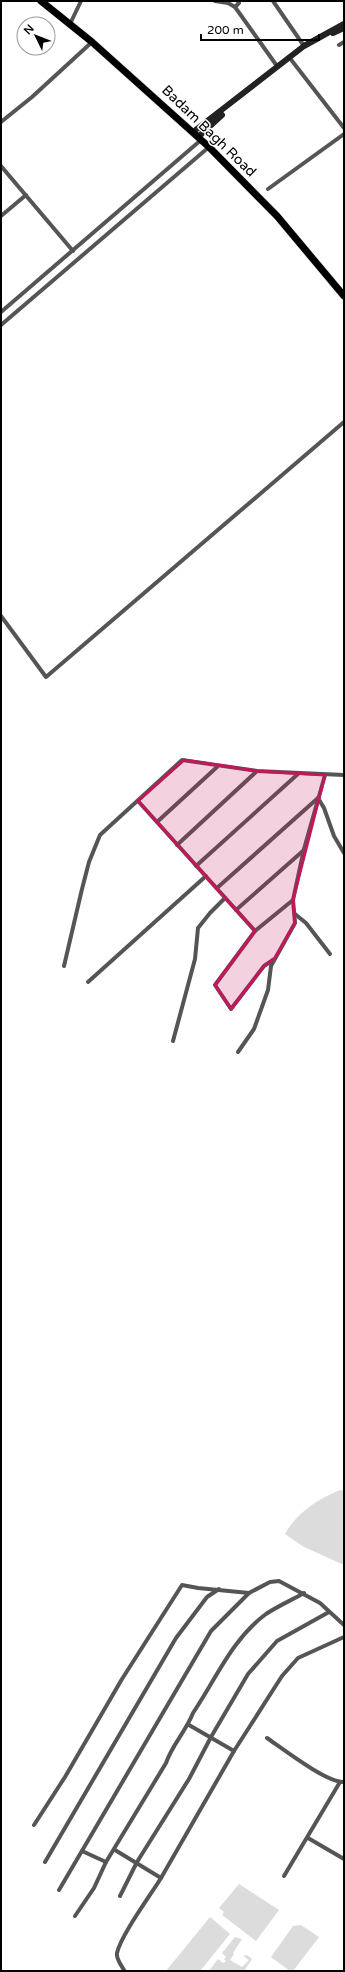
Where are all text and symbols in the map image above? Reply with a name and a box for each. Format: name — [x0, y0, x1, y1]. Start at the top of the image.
north arrow — [16, 16, 56, 56]
scale bar — [201, 16, 319, 42]
text: N — [21, 22, 37, 37]
text: 200 m — [207, 23, 244, 37]
street label: Badam Bagh Road — [158, 82, 260, 180]

